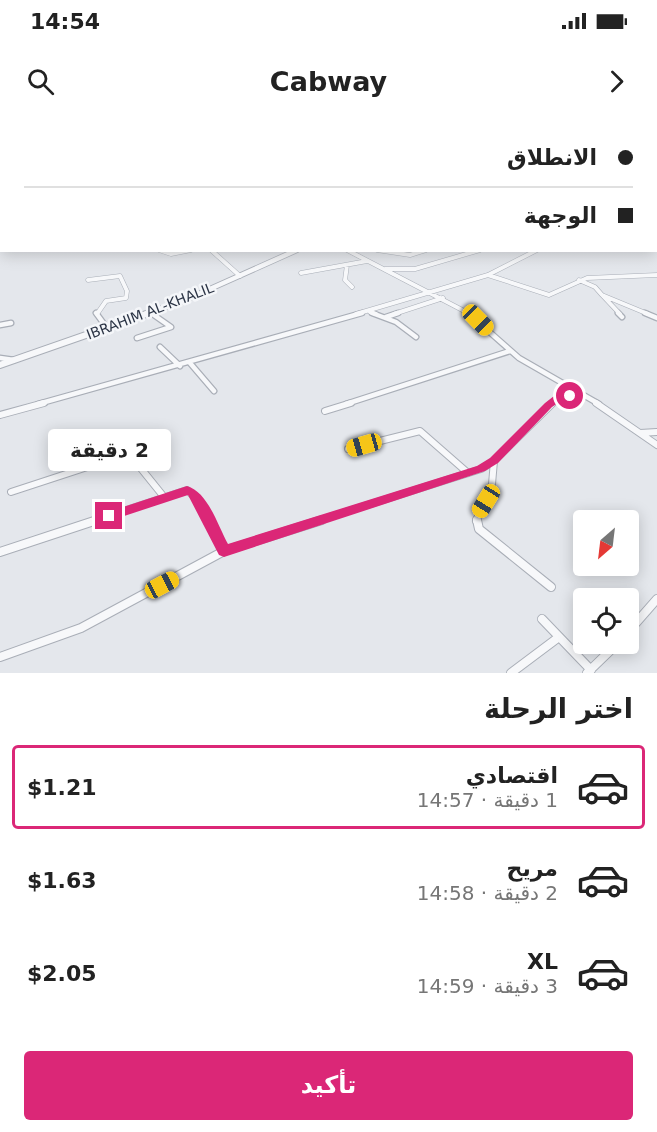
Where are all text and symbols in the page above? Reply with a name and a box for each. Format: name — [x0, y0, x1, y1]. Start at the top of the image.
text: 14:54 — [30, 9, 100, 34]
icon: search — [24, 65, 57, 98]
icon: forward — [600, 65, 633, 98]
text: Cabway — [270, 66, 387, 97]
text: الانطلاق — [507, 145, 597, 170]
text: الوجهة — [524, 203, 597, 228]
street label: IBRAHIM AL-KHALIL — [84, 279, 216, 343]
car — [459, 301, 497, 339]
route start — [556, 382, 583, 409]
callout: 2 دقيقة — [48, 429, 170, 471]
car — [344, 431, 384, 459]
text: 2 دقيقة — [70, 438, 149, 462]
car — [469, 481, 503, 521]
route end — [95, 502, 122, 529]
north arrow — [573, 510, 639, 576]
map controls — [573, 510, 639, 654]
car — [142, 569, 182, 601]
button: locate — [573, 588, 639, 654]
text: اختر الرحلة — [484, 693, 633, 724]
icon: car — [576, 760, 630, 814]
text: اقتصادي — [466, 763, 558, 788]
text: $1.21 — [27, 775, 97, 800]
text: 1 دقيقة · 14:57 — [417, 788, 558, 812]
icon: car — [576, 853, 630, 907]
text: مريح — [507, 856, 558, 881]
text: $1.63 — [27, 868, 97, 893]
text: 2 دقيقة · 14:58 — [417, 881, 558, 905]
icon: car — [576, 946, 630, 1000]
text: XL — [527, 949, 558, 974]
text: $2.05 — [27, 961, 97, 986]
text: 3 دقيقة · 14:59 — [417, 974, 558, 998]
button: تأكيد — [24, 1051, 633, 1120]

